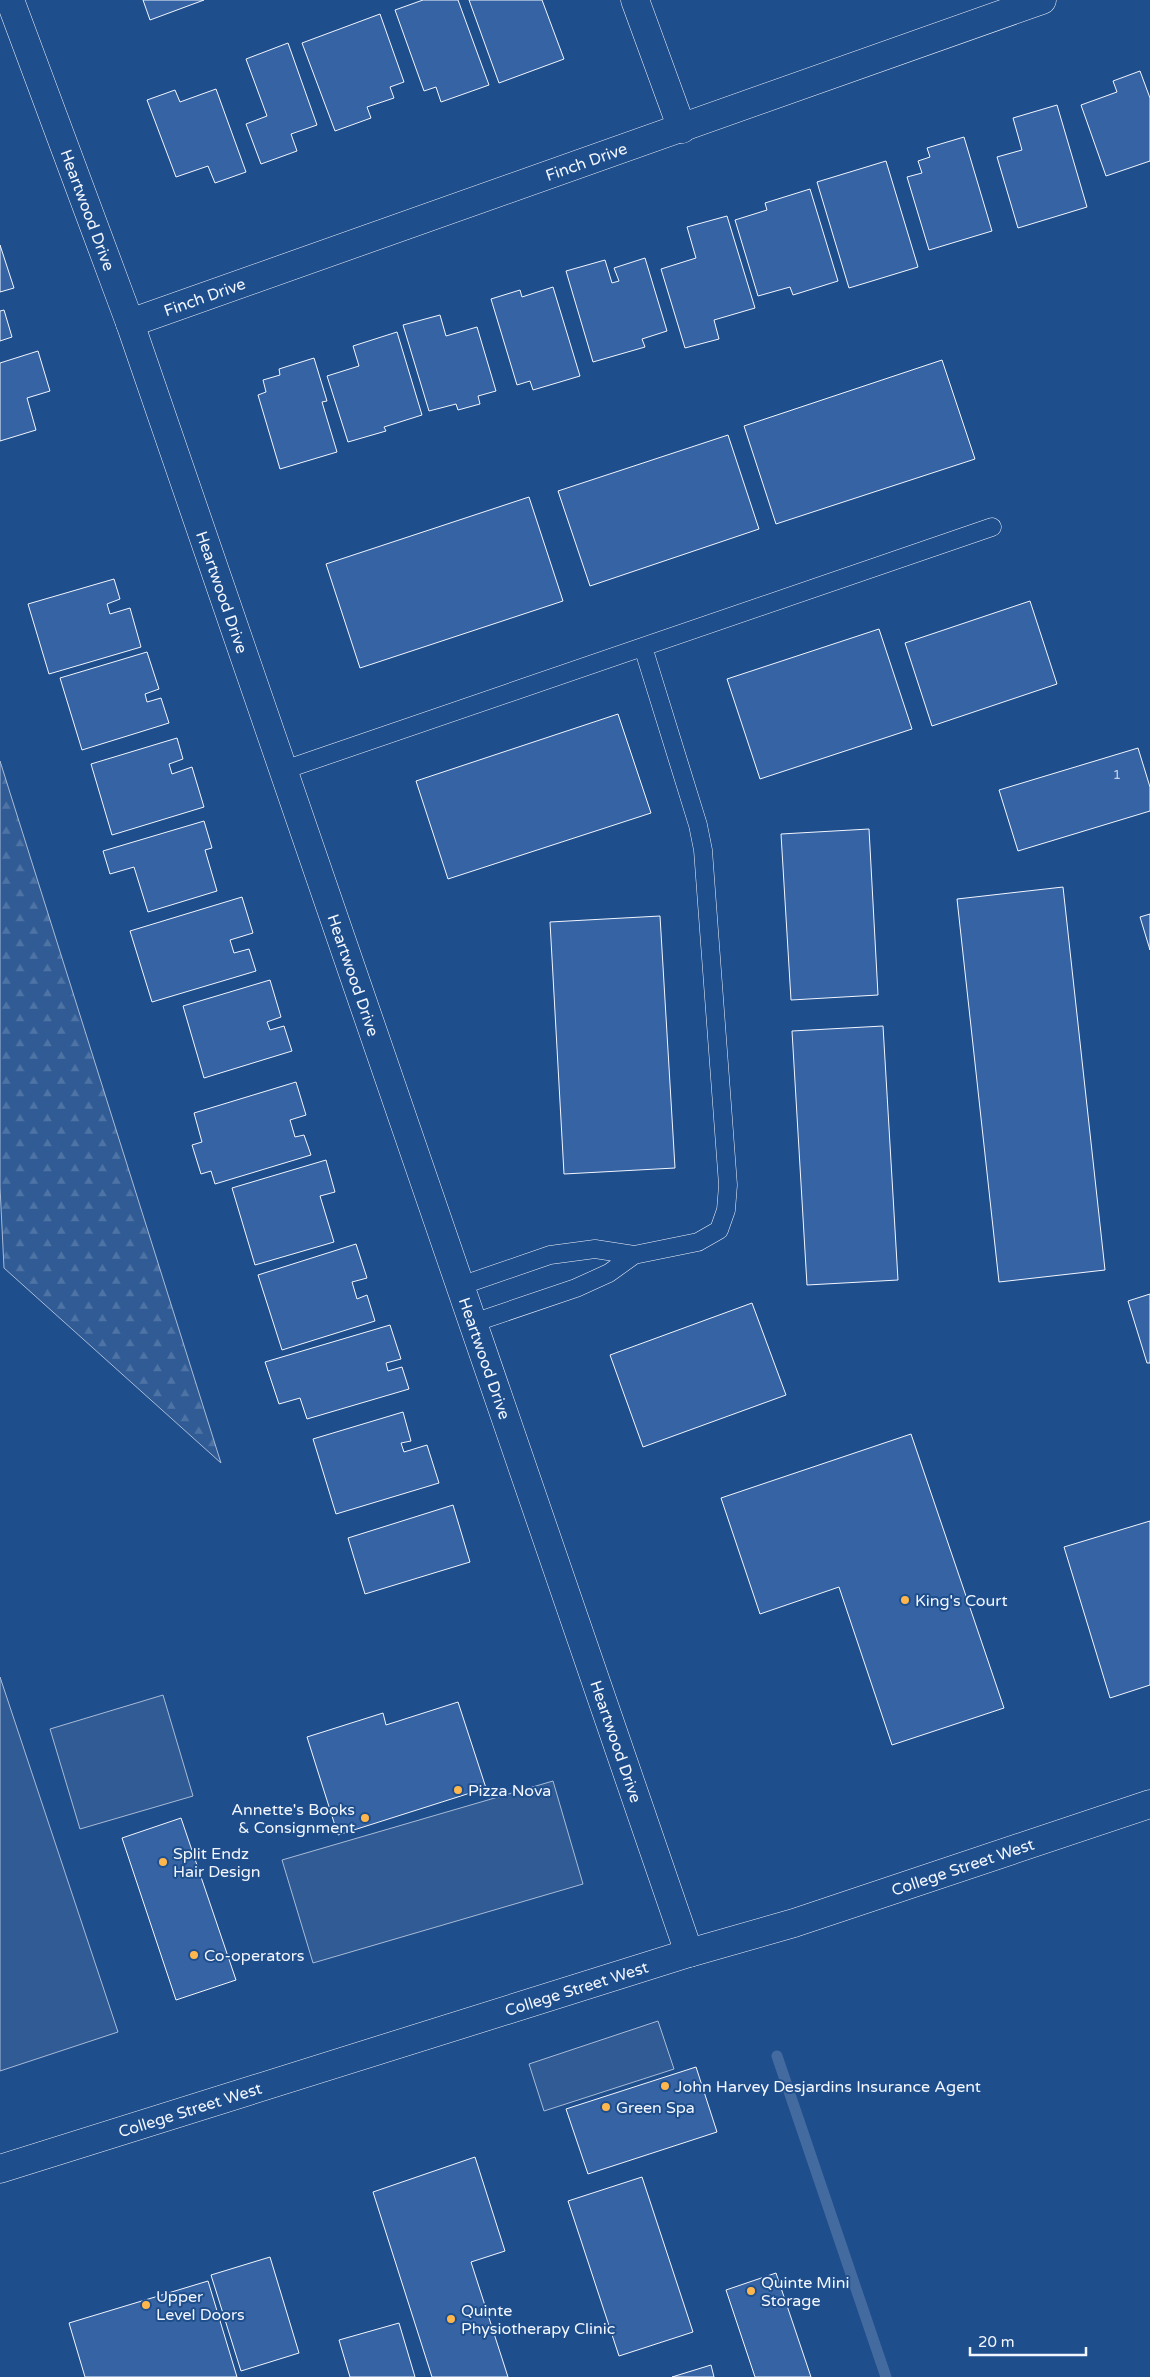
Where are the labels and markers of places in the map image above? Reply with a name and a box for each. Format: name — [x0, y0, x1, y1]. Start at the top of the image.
place label: King's Court — [915, 1591, 1008, 1611]
marker: King's Court — [899, 1594, 911, 1606]
place label: Pizza Nova — [468, 1781, 551, 1801]
marker: Pizza Nova — [452, 1784, 464, 1796]
place label: Annette's Books & Consignment — [231, 1800, 355, 1838]
marker: Annette's Books & Consignment — [359, 1812, 371, 1824]
place label: Split Endz Hair Design — [173, 1844, 261, 1882]
marker: Split Endz Hair Design — [157, 1856, 169, 1868]
place label: Co-operators — [204, 1946, 304, 1966]
marker: Co-operators — [188, 1949, 200, 1961]
place label: John Harvey Desjardins Insurance Agent — [675, 2077, 981, 2097]
marker: John Harvey Desjardins Insurance Agent — [659, 2080, 671, 2092]
place label: Green Spa — [616, 2098, 695, 2118]
marker: Green Spa — [600, 2101, 612, 2113]
place label: Quinte Mini Storage — [761, 2273, 849, 2311]
marker: Quinte Mini Storage — [745, 2285, 757, 2297]
place label: Upper Level Doors — [156, 2287, 245, 2325]
marker: Upper Level Doors — [140, 2299, 152, 2311]
place label: Quinte Physiotherapy Clinic — [461, 2301, 615, 2339]
marker: Quinte Physiotherapy Clinic — [445, 2313, 457, 2325]

